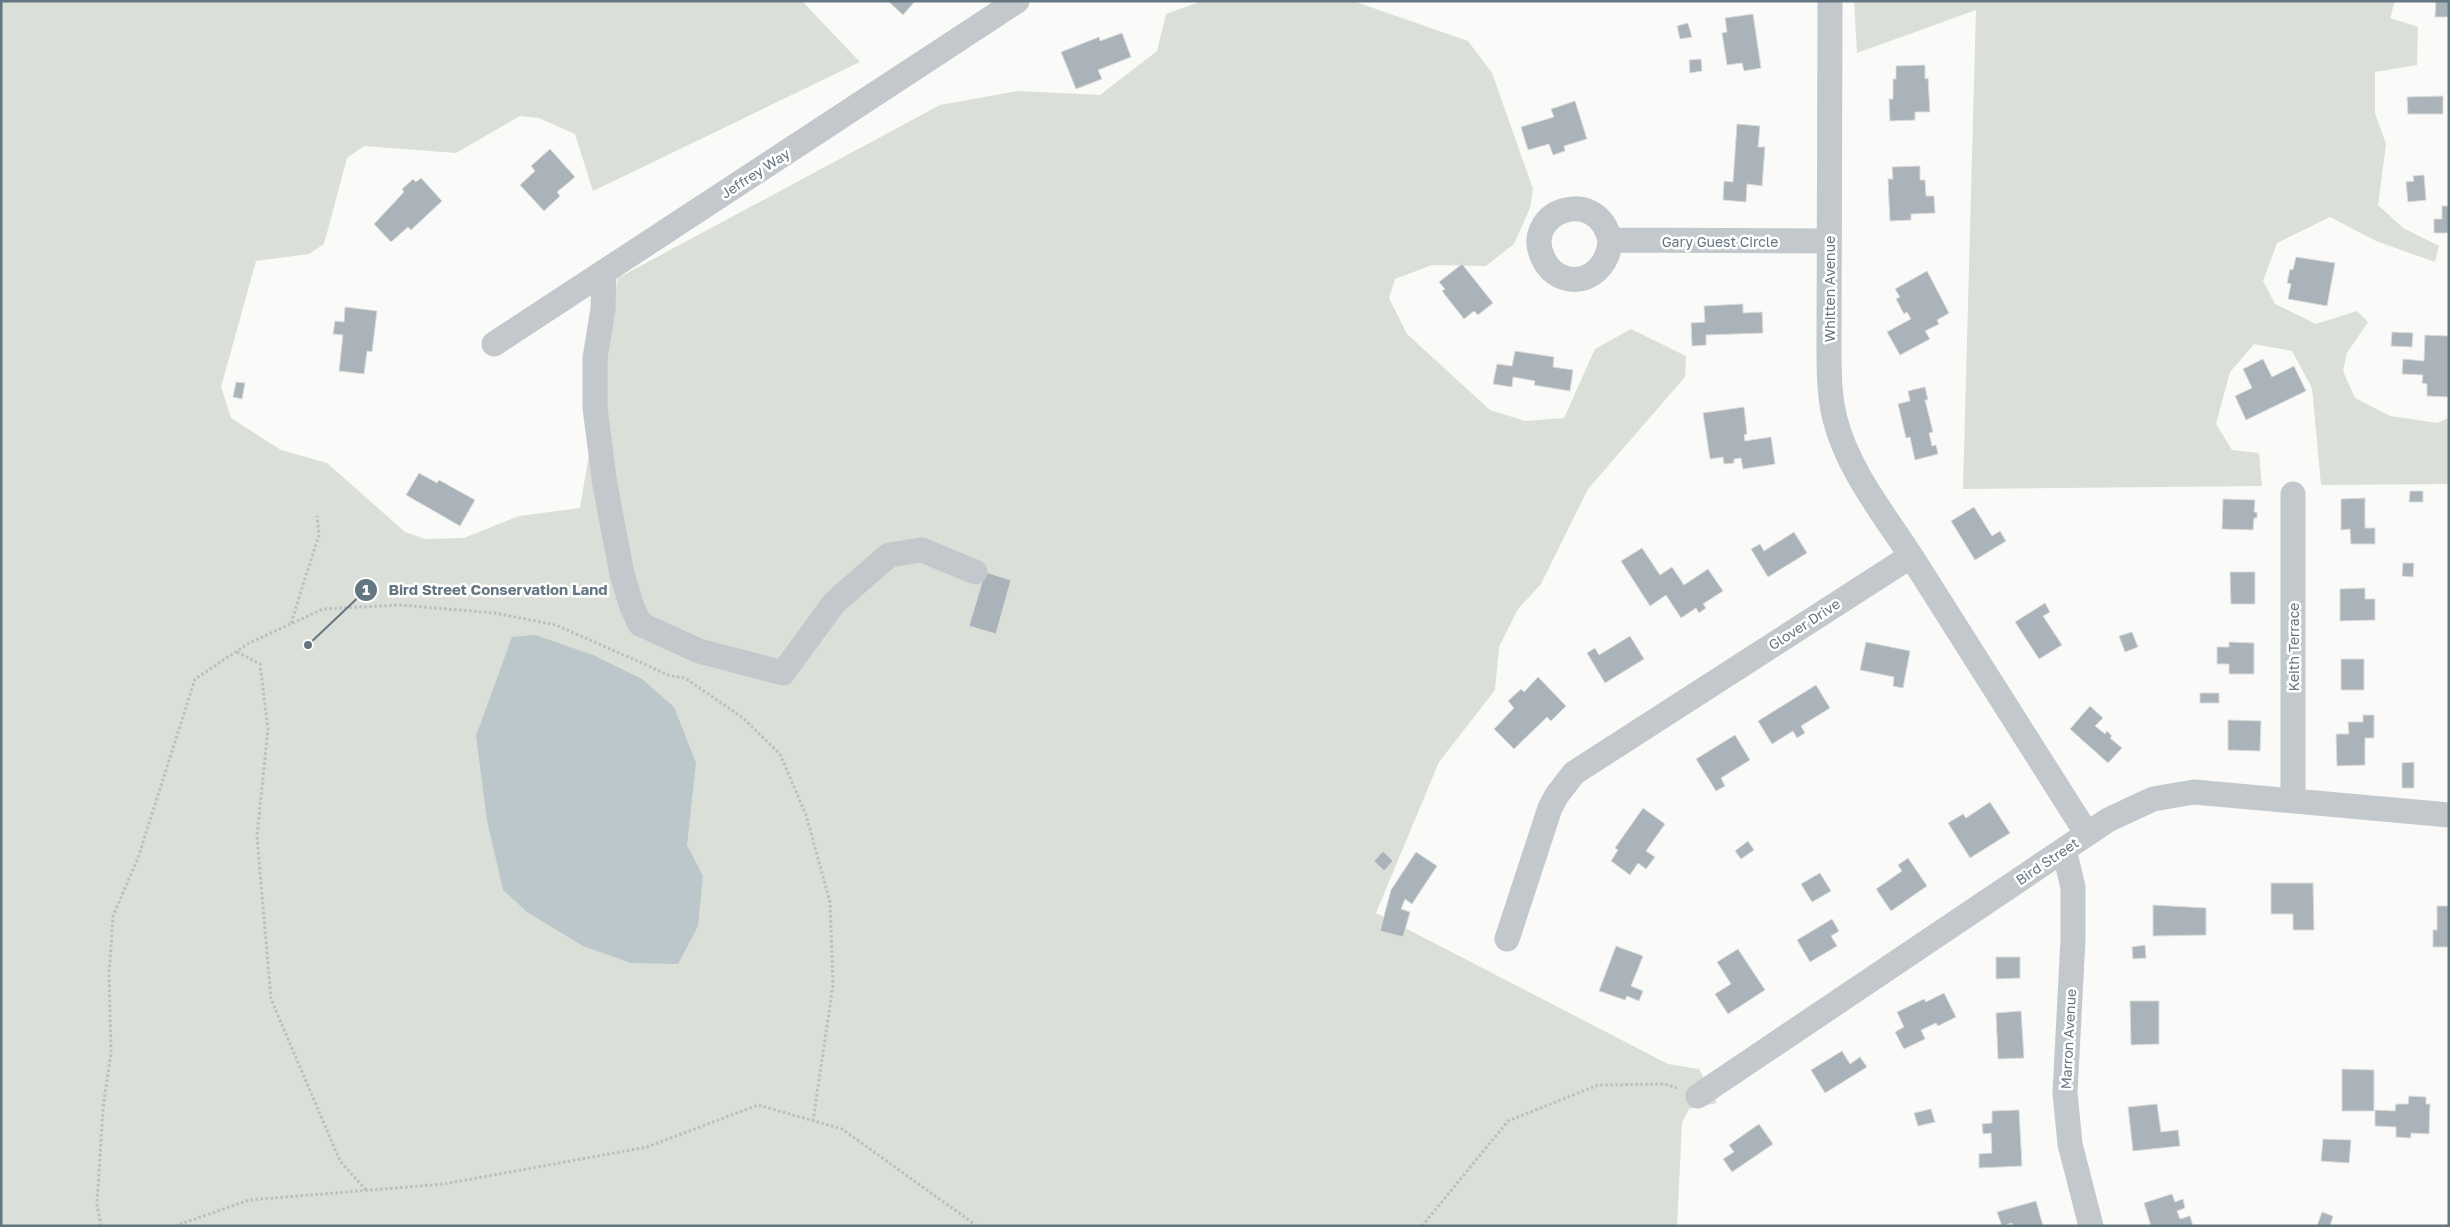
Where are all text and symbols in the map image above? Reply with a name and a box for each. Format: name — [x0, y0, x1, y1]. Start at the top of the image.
street label: Jeffrey Way — [717, 144, 793, 202]
street label: Gary Guest Circle — [1662, 233, 1778, 250]
street label: Whitten Avenue — [1821, 236, 1838, 342]
callout: Bird Street Conservation Land — [354, 575, 618, 605]
text: 1 — [362, 580, 370, 598]
text: Bird Street Conservation Land — [388, 580, 608, 598]
street label: Glover Drive — [1765, 595, 1843, 653]
street label: Keith Terrace — [2285, 603, 2302, 691]
street label: Bird Street — [2012, 834, 2082, 888]
street label: Marron Avenue — [2057, 988, 2079, 1090]

